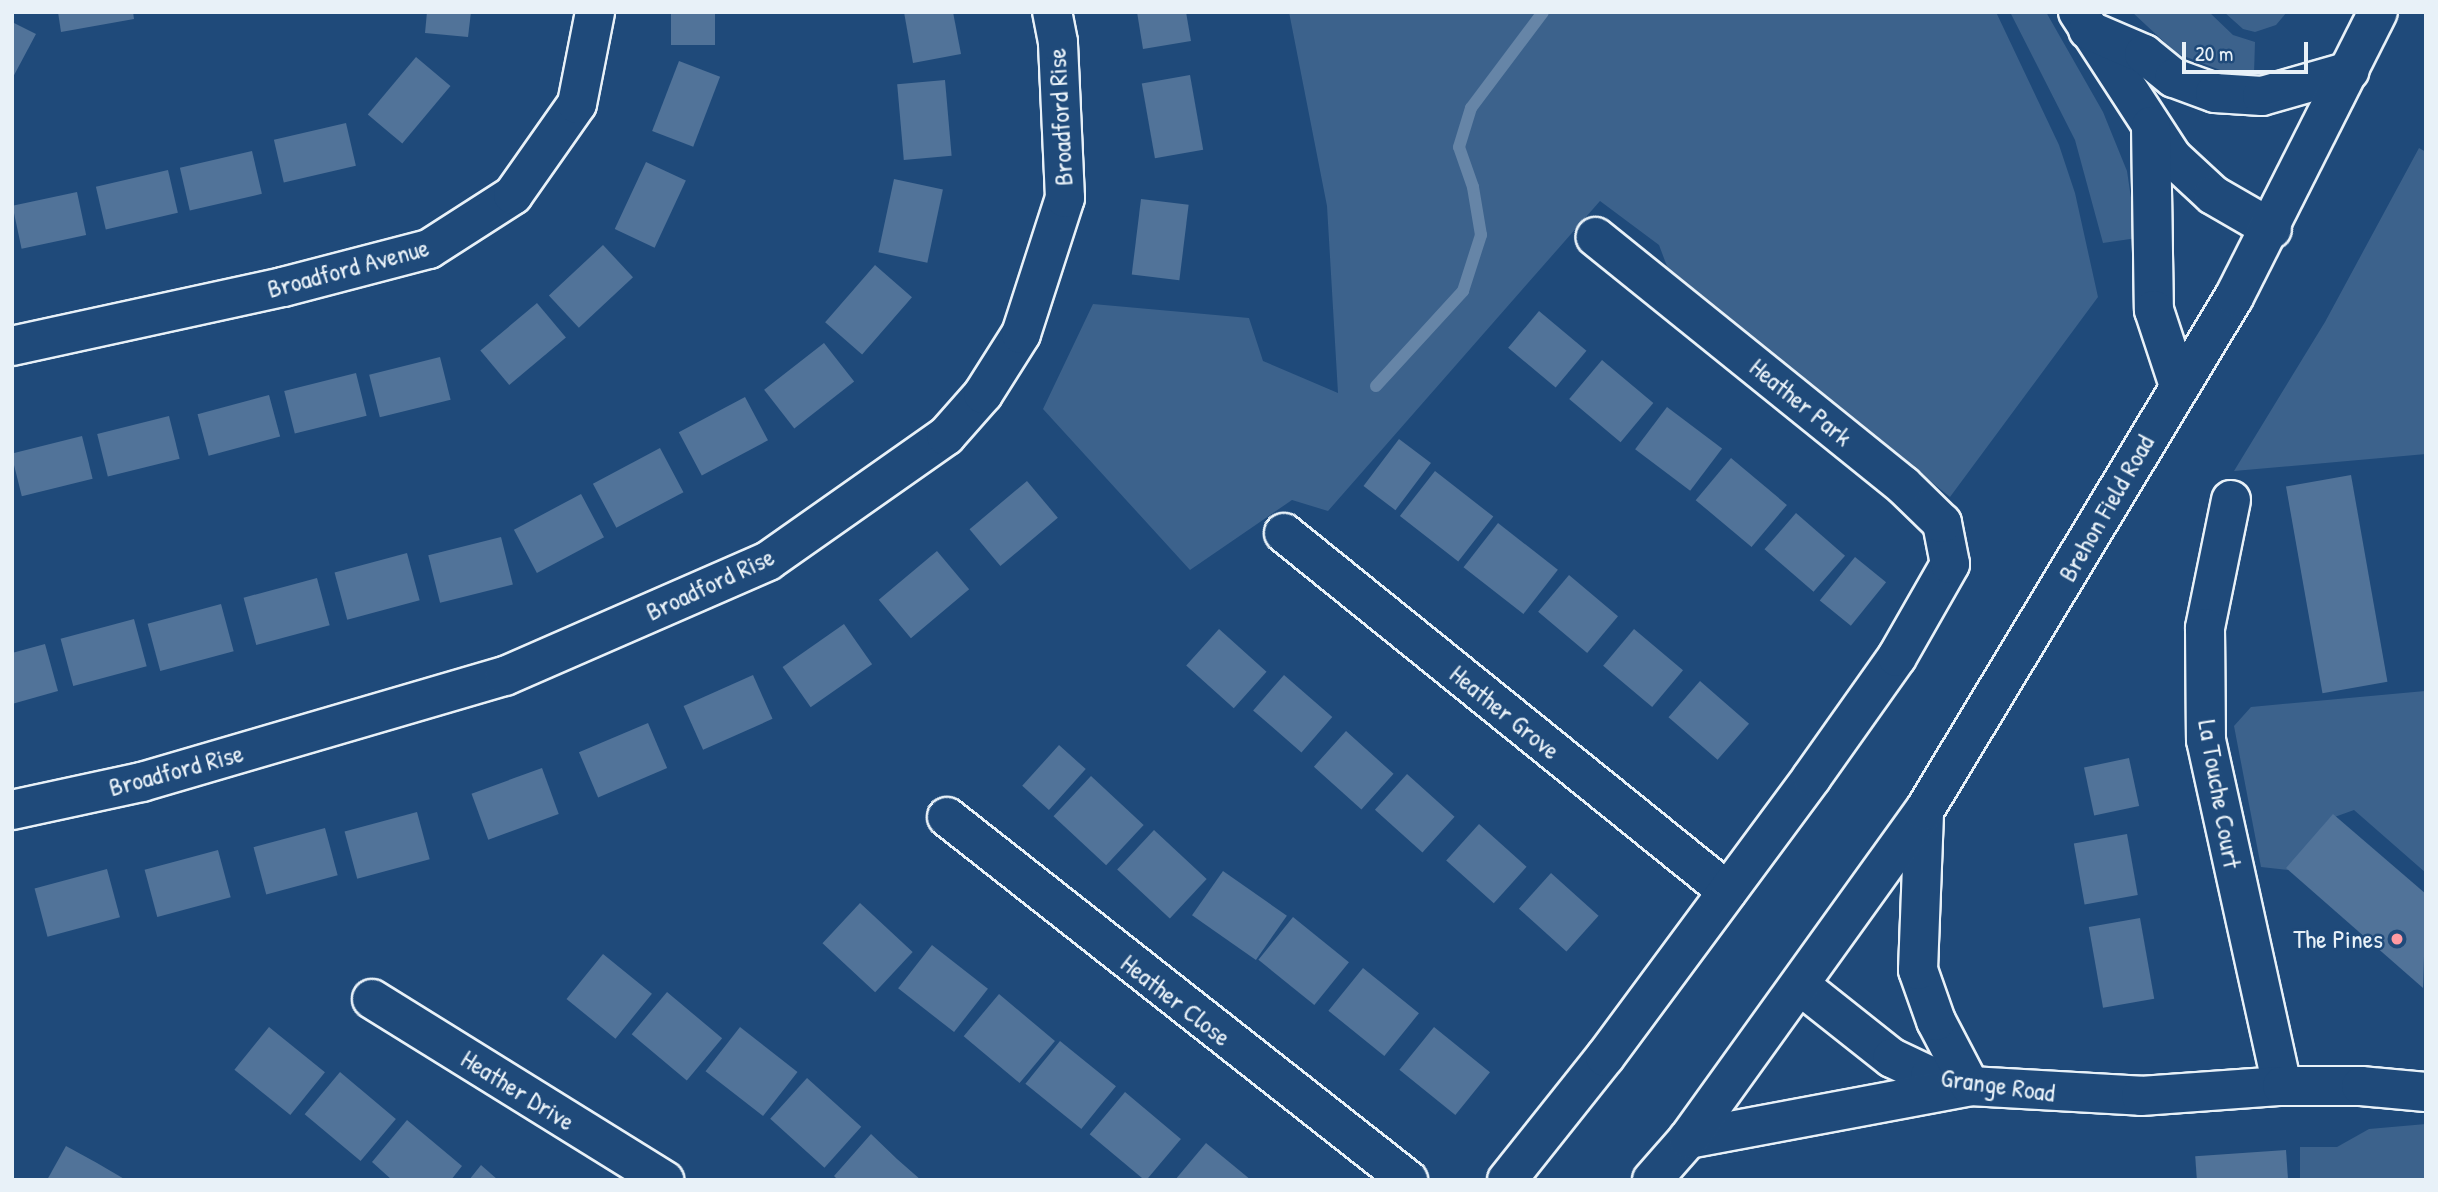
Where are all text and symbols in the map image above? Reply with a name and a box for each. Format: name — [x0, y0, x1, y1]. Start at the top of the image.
scale bar — [2186, 28, 2312, 72]
text: 20 m — [2195, 39, 2233, 68]
street label: Broadford Rise — [1041, 47, 1079, 187]
street label: Broadford Avenue — [264, 231, 432, 305]
street label: Heather Park — [1744, 351, 1858, 453]
street label: Brehon Field Road — [2051, 429, 2161, 587]
street label: Broadford Rise — [641, 541, 779, 627]
street label: Heather Grove — [1444, 658, 1566, 766]
street label: La Touche Court — [2192, 717, 2248, 871]
street label: Broadford Rise — [105, 737, 247, 803]
place label: The Pines — [2293, 923, 2383, 955]
marker: The Pines — [2389, 931, 2405, 947]
street label: Heather Close — [1115, 947, 1237, 1053]
street label: Heather Drive — [456, 1043, 580, 1137]
street label: Grange Road — [1939, 1062, 2057, 1108]

